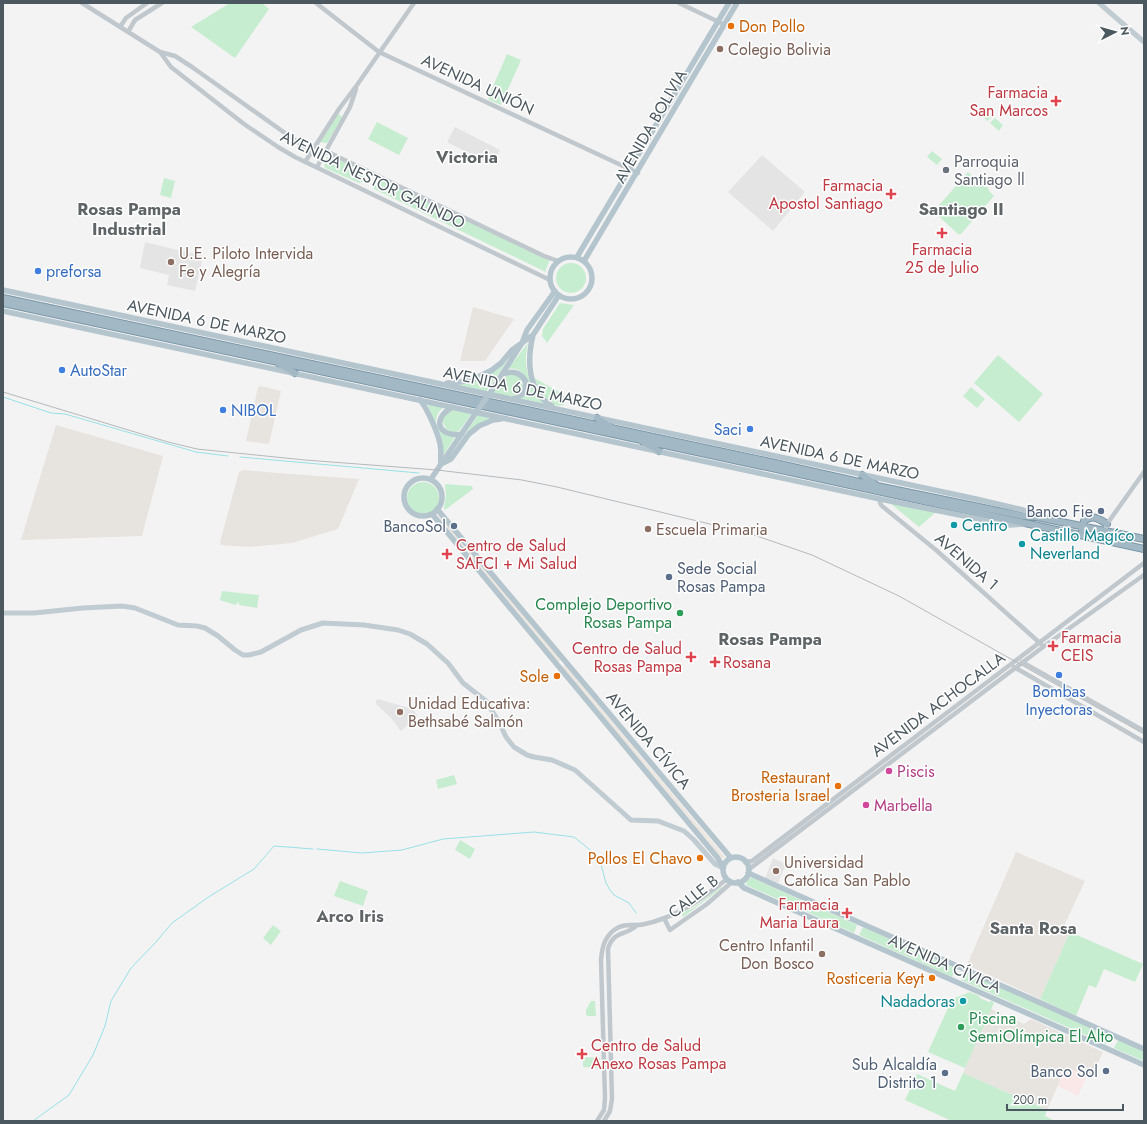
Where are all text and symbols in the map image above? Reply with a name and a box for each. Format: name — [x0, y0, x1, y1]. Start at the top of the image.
north arrow — [1095, 12, 1135, 52]
place label: Don Pollo — [739, 15, 805, 38]
marker: Don Pollo — [726, 21, 736, 31]
text: N — [1117, 26, 1133, 36]
place label: Colegio Bolivia — [728, 38, 831, 61]
marker: Colegio Bolivia — [715, 44, 725, 54]
street label: AVENIDA UNIÓN — [418, 48, 538, 121]
street label: AVENIDA BOLIVIA — [608, 65, 693, 187]
place label: Farmacia San Marcos — [970, 81, 1048, 122]
marker: Farmacia San Marcos — [1051, 96, 1061, 106]
street label: AVENIDA NESTOR GALINDO — [277, 125, 469, 234]
district label: Victoria — [435, 145, 498, 169]
place label: Parroquia Santiago ll — [954, 150, 1025, 191]
marker: Parroquia Santiago ll — [941, 165, 951, 175]
place label: Farmacia Apostol Santiago — [769, 174, 883, 215]
marker: Farmacia Apostol Santiago — [886, 189, 896, 199]
district label: Rosas Pampa Industrial — [77, 197, 181, 241]
district label: Santiago II — [918, 197, 1004, 221]
marker: Farmacia 25 de Julio — [937, 228, 947, 238]
place label: Farmacia 25 de Julio — [905, 238, 979, 279]
place label: U.E. Piloto Intervida Fe y Alegría — [179, 242, 313, 283]
marker: U.E. Piloto Intervida Fe y Alegría — [166, 257, 176, 267]
place label: preforsa — [46, 260, 102, 283]
marker: preforsa — [33, 266, 43, 276]
street label: AVENIDA 6 DE MARZO — [125, 293, 288, 350]
place label: AutoStar — [70, 359, 128, 382]
street label: AVENIDA 6 DE MARZO — [441, 360, 604, 417]
marker: AutoStar — [57, 365, 67, 375]
place label: NIBOL — [231, 399, 277, 422]
marker: NIBOL — [218, 405, 228, 415]
place label: Saci — [714, 418, 742, 441]
marker: Saci — [745, 424, 755, 434]
street label: AVENIDA 6 DE MARZO — [758, 429, 921, 486]
place label: Banco Fie — [1026, 500, 1093, 523]
marker: Banco Fie — [1096, 506, 1106, 516]
place label: Centro — [962, 514, 1008, 537]
place label: BancoSol — [383, 515, 446, 538]
place label: Escuela Primaria — [656, 518, 767, 541]
marker: Centro — [949, 520, 959, 530]
marker: BancoSol — [449, 521, 459, 531]
marker: Escuela Primaria — [643, 524, 653, 534]
place label: Castillo Magíco Neverland — [1030, 524, 1135, 565]
street label: AVENIDA 1 — [930, 527, 1004, 596]
place label: Centro de Salud SAFCI + Mi Salud — [456, 534, 577, 575]
marker: Castillo Magíco Neverland — [1017, 539, 1027, 549]
marker: Centro de Salud SAFCI + Mi Salud — [441, 548, 453, 560]
place label: Sede Social Rosas Pampa — [677, 557, 765, 598]
marker: Sede Social Rosas Pampa — [664, 572, 674, 582]
place label: Complejo Deportivo Rosas Pampa — [535, 593, 672, 634]
marker: Complejo Deportivo Rosas Pampa — [675, 608, 685, 618]
place label: Farmacia CEIS — [1061, 626, 1121, 667]
district label: Rosas Pampa — [718, 627, 822, 651]
place label: Centro de Salud Rosas Pampa — [572, 637, 682, 678]
marker: Farmacia CEIS — [1048, 641, 1058, 651]
street label: AVENIDA ACHOCALLA — [867, 646, 1010, 762]
marker: Centro de Salud Rosas Pampa — [685, 651, 697, 663]
place label: Rosana — [723, 651, 771, 674]
marker: Rosana — [710, 657, 720, 667]
place label: Sole — [520, 665, 549, 688]
marker: Bombas Inyectoras — [1054, 670, 1064, 680]
marker: Sole — [552, 671, 562, 681]
place label: Bombas Inyectoras — [1025, 680, 1093, 721]
street label: AVENIDA CÍVICA — [601, 687, 697, 794]
place label: Unidad Educativa: Bethsabé Salmón — [408, 692, 531, 733]
marker: Unidad Educativa: Bethsabé Salmón — [395, 707, 405, 717]
place label: Piscis — [897, 760, 935, 783]
place label: Restaurant Brosteria Israel — [731, 766, 830, 807]
marker: Piscis — [884, 766, 894, 776]
marker: Restaurant Brosteria Israel — [833, 781, 843, 791]
place label: Marbella — [874, 794, 933, 817]
marker: Marbella — [861, 800, 871, 810]
place label: Pollos El Chavo — [588, 847, 692, 870]
place label: Universidad Católica San Pablo — [784, 851, 911, 892]
marker: Pollos El Chavo — [695, 853, 705, 863]
marker: Universidad Católica San Pablo — [771, 866, 781, 876]
street label: CALLE B — [663, 869, 723, 923]
place label: Farmacia Maria Laura — [760, 893, 839, 934]
district label: Arco Iris — [315, 904, 384, 928]
marker: Farmacia Maria Laura — [842, 908, 852, 918]
district label: Santa Rosa — [989, 916, 1077, 940]
street label: AVENIDA CÍVICA — [885, 928, 1005, 999]
place label: Centro Infantil Don Bosco — [719, 934, 814, 975]
marker: Centro Infantil Don Bosco — [817, 949, 827, 959]
place label: Rosticeria Keyt — [826, 967, 924, 990]
marker: Rosticeria Keyt — [927, 973, 937, 983]
place label: Nadadoras — [881, 990, 955, 1013]
marker: Nadadoras — [958, 996, 968, 1006]
place label: Piscina SemiOlímpica El Alto — [969, 1007, 1113, 1048]
marker: Piscina SemiOlímpica El Alto — [956, 1022, 966, 1032]
place label: Centro de Salud Anexo Rosas Pampa — [591, 1034, 726, 1075]
marker: Centro de Salud Anexo Rosas Pampa — [576, 1048, 588, 1060]
place label: Sub Alcaldía Distrito 1 — [852, 1053, 937, 1094]
place label: Banco Sol — [1031, 1060, 1098, 1083]
marker: Banco Sol — [1101, 1066, 1111, 1076]
marker: Sub Alcaldía Distrito 1 — [940, 1068, 950, 1078]
scale bar — [1007, 1086, 1123, 1112]
text: 200 m — [1013, 1091, 1047, 1109]

